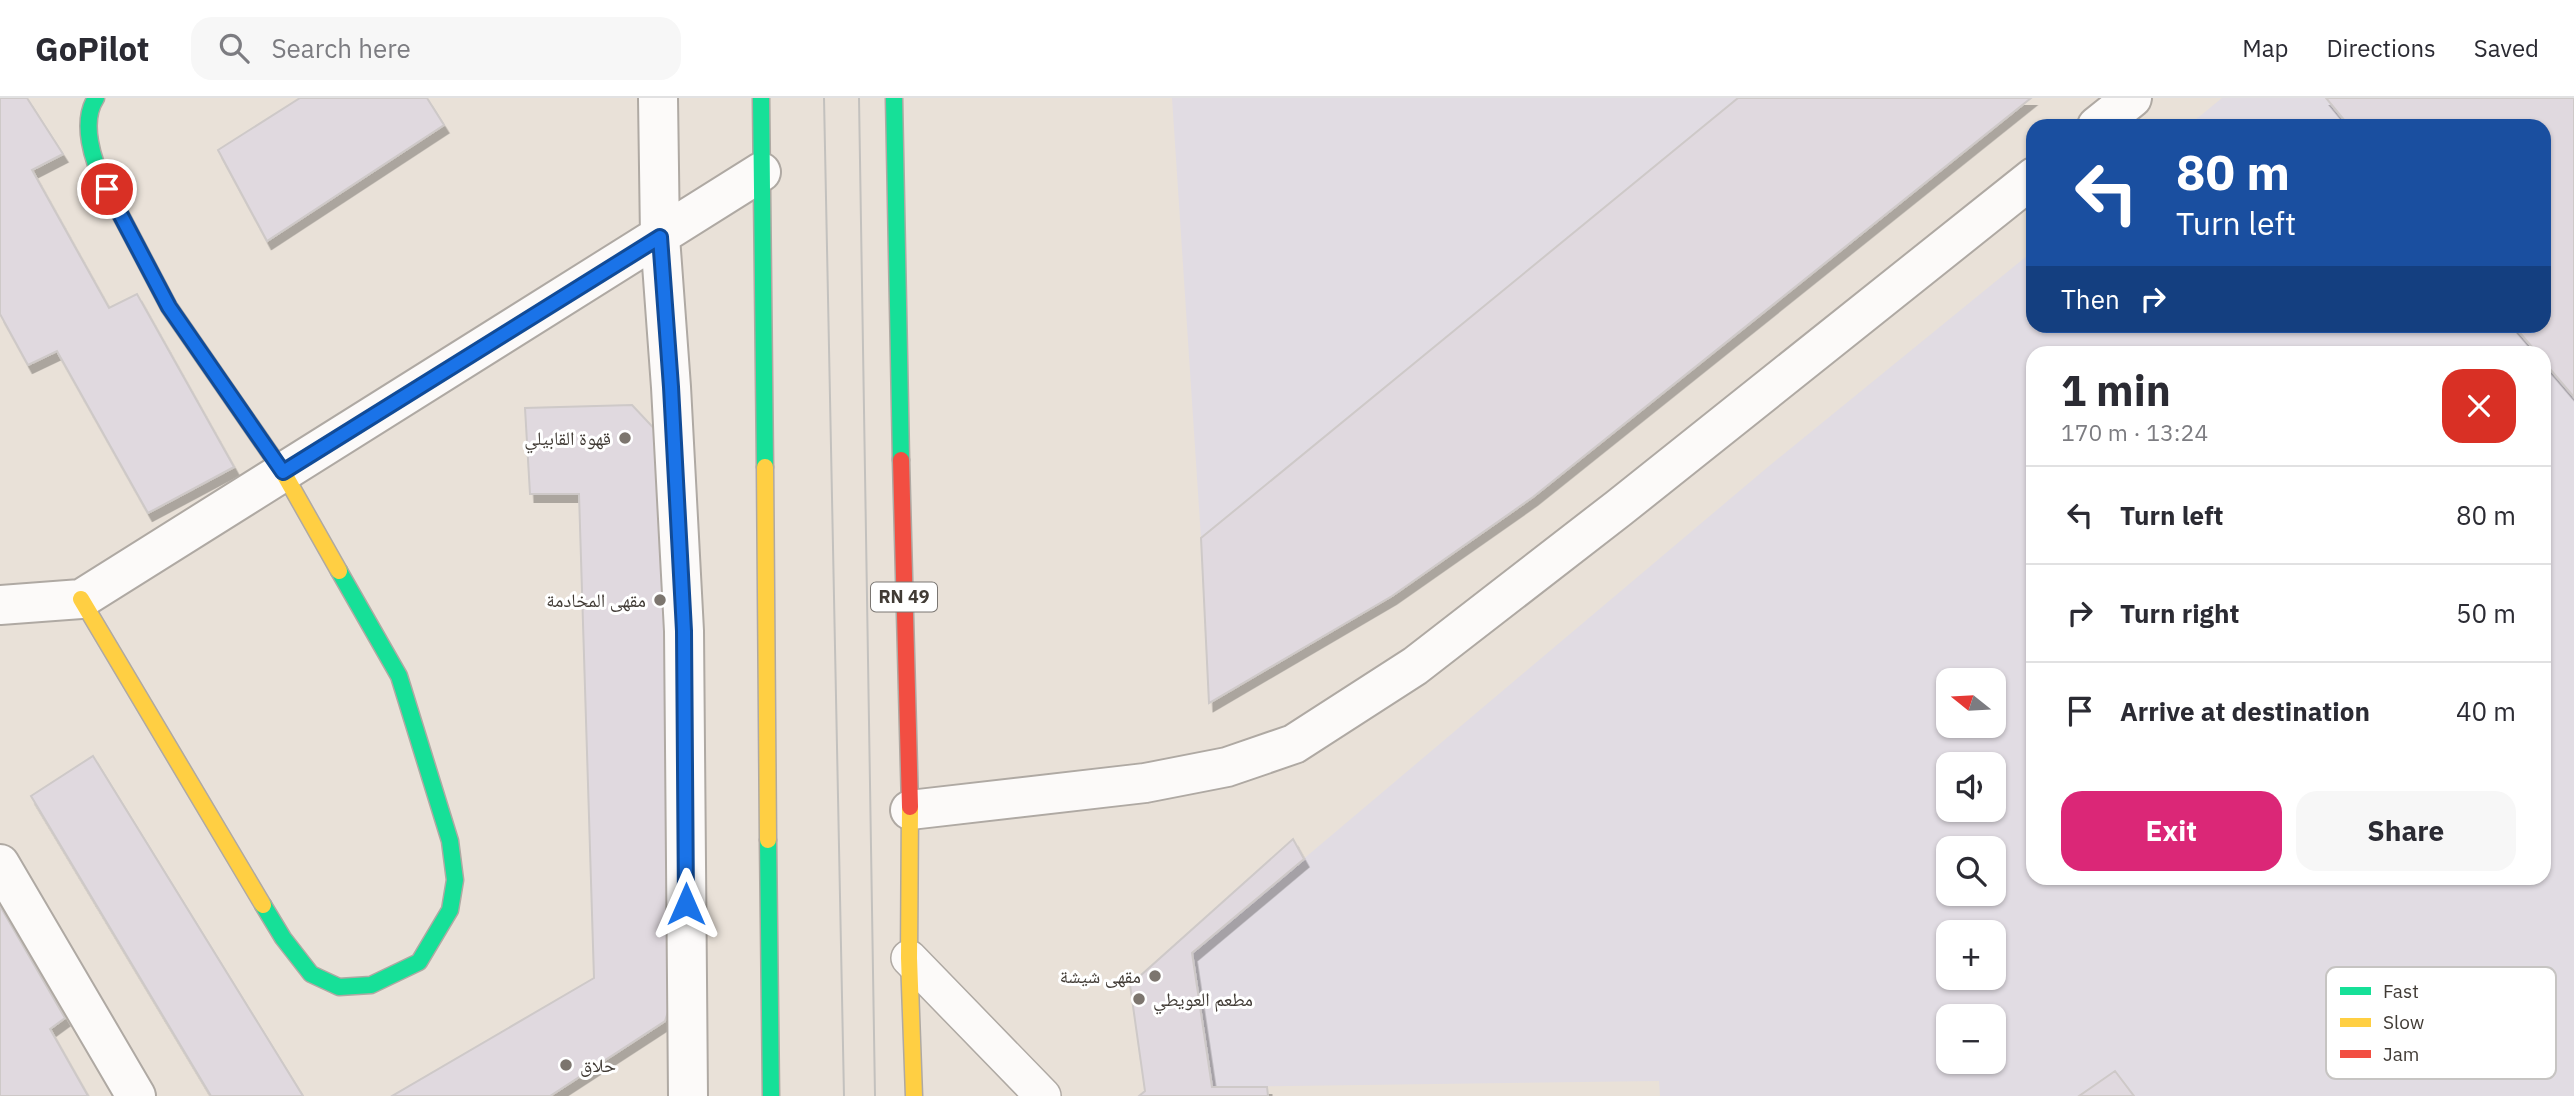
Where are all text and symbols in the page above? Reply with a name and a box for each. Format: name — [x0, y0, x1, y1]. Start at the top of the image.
search box — [191, 17, 681, 80]
text: GoPilot — [35, 27, 149, 70]
icon: search — [215, 29, 253, 67]
text: Search here — [271, 31, 411, 65]
text: Map — [2242, 32, 2288, 64]
text: Directions — [2326, 32, 2436, 64]
text: Saved — [2474, 32, 2539, 64]
text: 80 m — [2176, 140, 2290, 203]
icon: left — [2061, 147, 2152, 238]
pin — [77, 159, 137, 219]
icon: arrive — [88, 170, 126, 208]
text: Turn left — [2176, 202, 2296, 244]
icon: right — [2134, 280, 2172, 318]
text: Then — [2061, 282, 2120, 316]
text: 1 min — [2061, 363, 2171, 418]
button: close — [2442, 369, 2516, 443]
text: 170 m · 13:24 — [2061, 417, 2208, 447]
place label: قهوة القابيلي — [524, 426, 611, 454]
marker: قهوة القابيلي — [617, 430, 633, 446]
icon: left — [2061, 496, 2099, 534]
text: Turn left — [2120, 498, 2223, 532]
text: 80 m — [2456, 498, 2516, 532]
road number: RN 49 — [871, 583, 937, 612]
place label: مقهى المخادمة — [546, 588, 646, 612]
marker: مقهى المخادمة — [652, 592, 668, 608]
icon: right — [2061, 594, 2099, 632]
text: Turn right — [2120, 596, 2239, 630]
text: 50 m — [2456, 596, 2516, 630]
north arrow — [1936, 668, 2006, 738]
map controls — [1936, 668, 2006, 1074]
icon: arrive — [2061, 692, 2099, 730]
text: Arrive at destination — [2120, 694, 2370, 728]
text: 40 m — [2456, 694, 2516, 728]
button: sound — [1936, 752, 2006, 822]
button: Exit — [2061, 791, 2282, 871]
button: Share — [2296, 791, 2516, 871]
button: search — [1936, 836, 2006, 906]
position arrow — [649, 867, 723, 941]
button: + — [1936, 920, 2006, 990]
place label: مقهى شيشة — [1060, 964, 1141, 988]
legend — [2326, 967, 2556, 1079]
marker: مقهى شيشة — [1147, 968, 1163, 984]
text: Fast — [2383, 979, 2419, 1003]
place label: مطعم العويطي — [1153, 987, 1253, 1015]
marker: مطعم العويطي — [1131, 991, 1147, 1007]
button: − — [1936, 1004, 2006, 1074]
text: Slow — [2383, 1010, 2424, 1034]
text: Jam — [2383, 1042, 2419, 1066]
place label: حلاق — [580, 1053, 616, 1077]
marker: حلاق — [558, 1057, 574, 1073]

